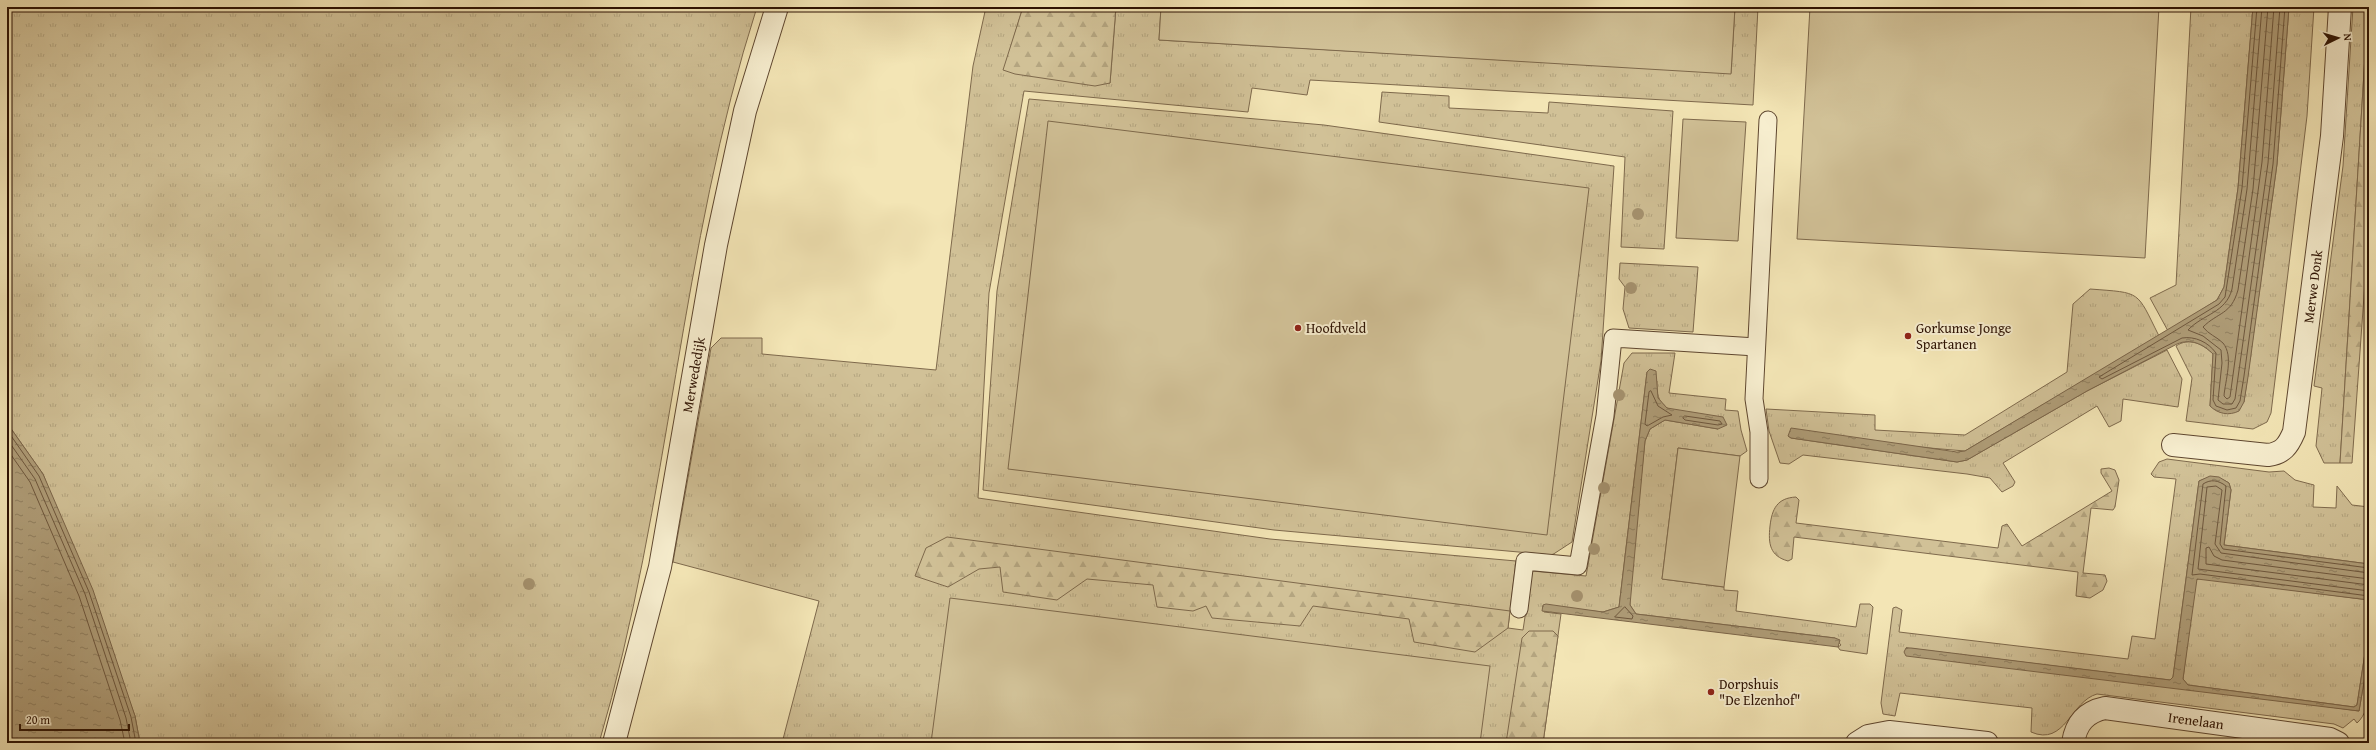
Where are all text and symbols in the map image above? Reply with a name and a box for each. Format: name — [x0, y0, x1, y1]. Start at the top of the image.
north arrow — [2318, 18, 2358, 58]
text: N — [2340, 33, 2356, 42]
street label: Merwe Donk — [2298, 248, 2327, 324]
place label: Hoofdveld — [1306, 318, 1367, 338]
place label: Gorkumse Jonge Spartanen — [1916, 318, 2012, 354]
marker: Hoofdveld — [1293, 323, 1303, 333]
marker: Gorkumse Jonge Spartanen — [1903, 331, 1913, 341]
street label: Merwededijk — [677, 335, 710, 414]
place label: Dorpshuis "De Elzenhof" — [1719, 674, 1801, 710]
marker: Dorpshuis "De Elzenhof" — [1706, 687, 1716, 697]
scale bar — [20, 706, 129, 732]
street label: Irenelaan — [2167, 707, 2225, 734]
text: 20 m — [26, 711, 50, 728]

